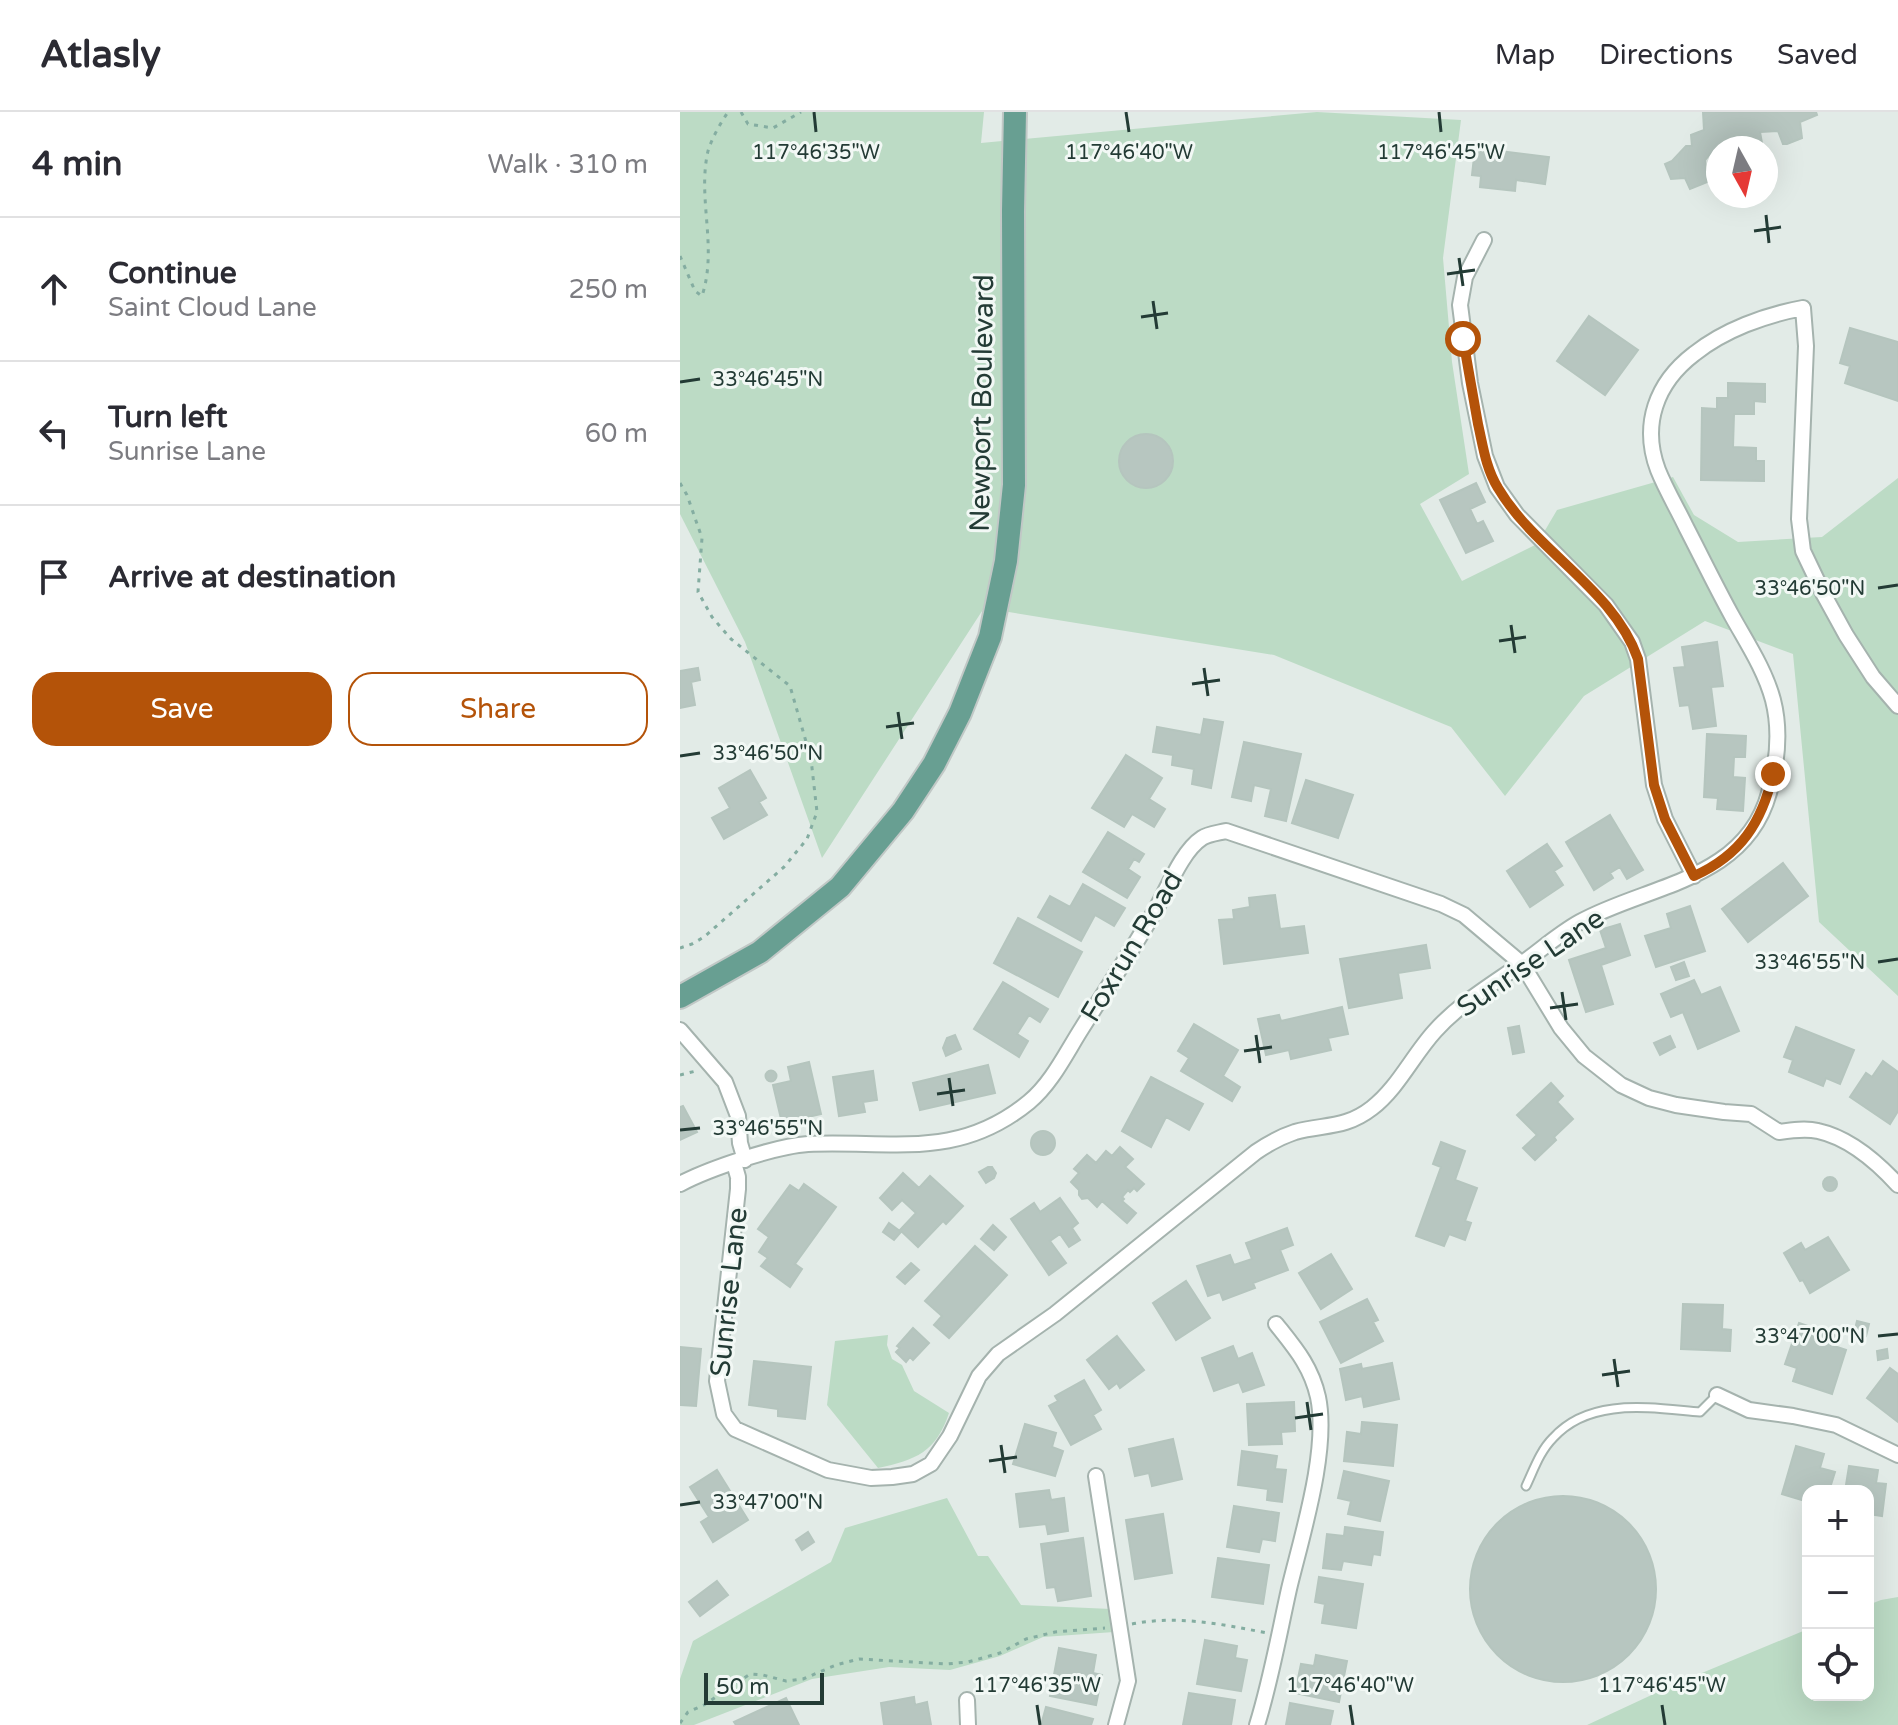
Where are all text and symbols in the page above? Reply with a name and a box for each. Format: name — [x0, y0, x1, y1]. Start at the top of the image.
text: Atlasly — [40, 32, 161, 78]
text: Map — [1495, 38, 1555, 72]
text: Directions — [1599, 38, 1733, 72]
text: Saved — [1777, 38, 1858, 72]
north arrow — [1706, 136, 1778, 208]
text: 117°46'35"W — [752, 141, 880, 165]
text: 117°46'40"W — [1065, 141, 1193, 165]
text: 117°46'45"W — [1377, 141, 1505, 165]
text: 4 min — [32, 144, 123, 185]
text: Walk · 310 m — [488, 149, 648, 180]
text: Continue — [108, 255, 237, 292]
icon: ahead — [32, 267, 76, 311]
text: 250 m — [568, 274, 648, 305]
street label: Newport Boulevard — [963, 274, 1001, 532]
text: Saint Cloud Lane — [108, 292, 317, 323]
route start — [1445, 321, 1481, 357]
text: 33°46'45"N — [713, 368, 823, 392]
text: Turn left — [108, 399, 227, 436]
icon: left — [32, 411, 76, 455]
text: 60 m — [585, 418, 648, 449]
text: Sunrise Lane — [108, 436, 266, 467]
icon: arrive — [32, 555, 76, 599]
text: Arrive at destination — [108, 559, 396, 596]
text: 33°46'50"N — [1755, 577, 1865, 601]
button: Save — [32, 672, 332, 746]
button: Share — [348, 672, 648, 746]
text: 33°46'50"N — [713, 742, 823, 766]
route end — [1755, 756, 1791, 792]
street label: Foxrun Road — [1073, 865, 1190, 1028]
street label: Sunrise Lane — [1451, 901, 1611, 1024]
text: 33°46'55"N — [1755, 951, 1865, 975]
text: 33°46'55"N — [713, 1117, 823, 1141]
street label: Sunrise Lane — [703, 1206, 755, 1378]
text: 33°47'00"N — [1755, 1325, 1865, 1349]
map controls — [1802, 1485, 1874, 1701]
button: + — [1802, 1485, 1874, 1557]
text: 33°47'00"N — [713, 1491, 823, 1515]
button: − — [1802, 1557, 1874, 1629]
button: locate — [1802, 1629, 1874, 1701]
scale bar — [704, 1669, 824, 1705]
text: 50 m — [716, 1674, 770, 1700]
text: 117°46'35"W — [973, 1674, 1101, 1698]
text: 117°46'40"W — [1286, 1674, 1414, 1698]
text: 117°46'45"W — [1598, 1674, 1726, 1698]

